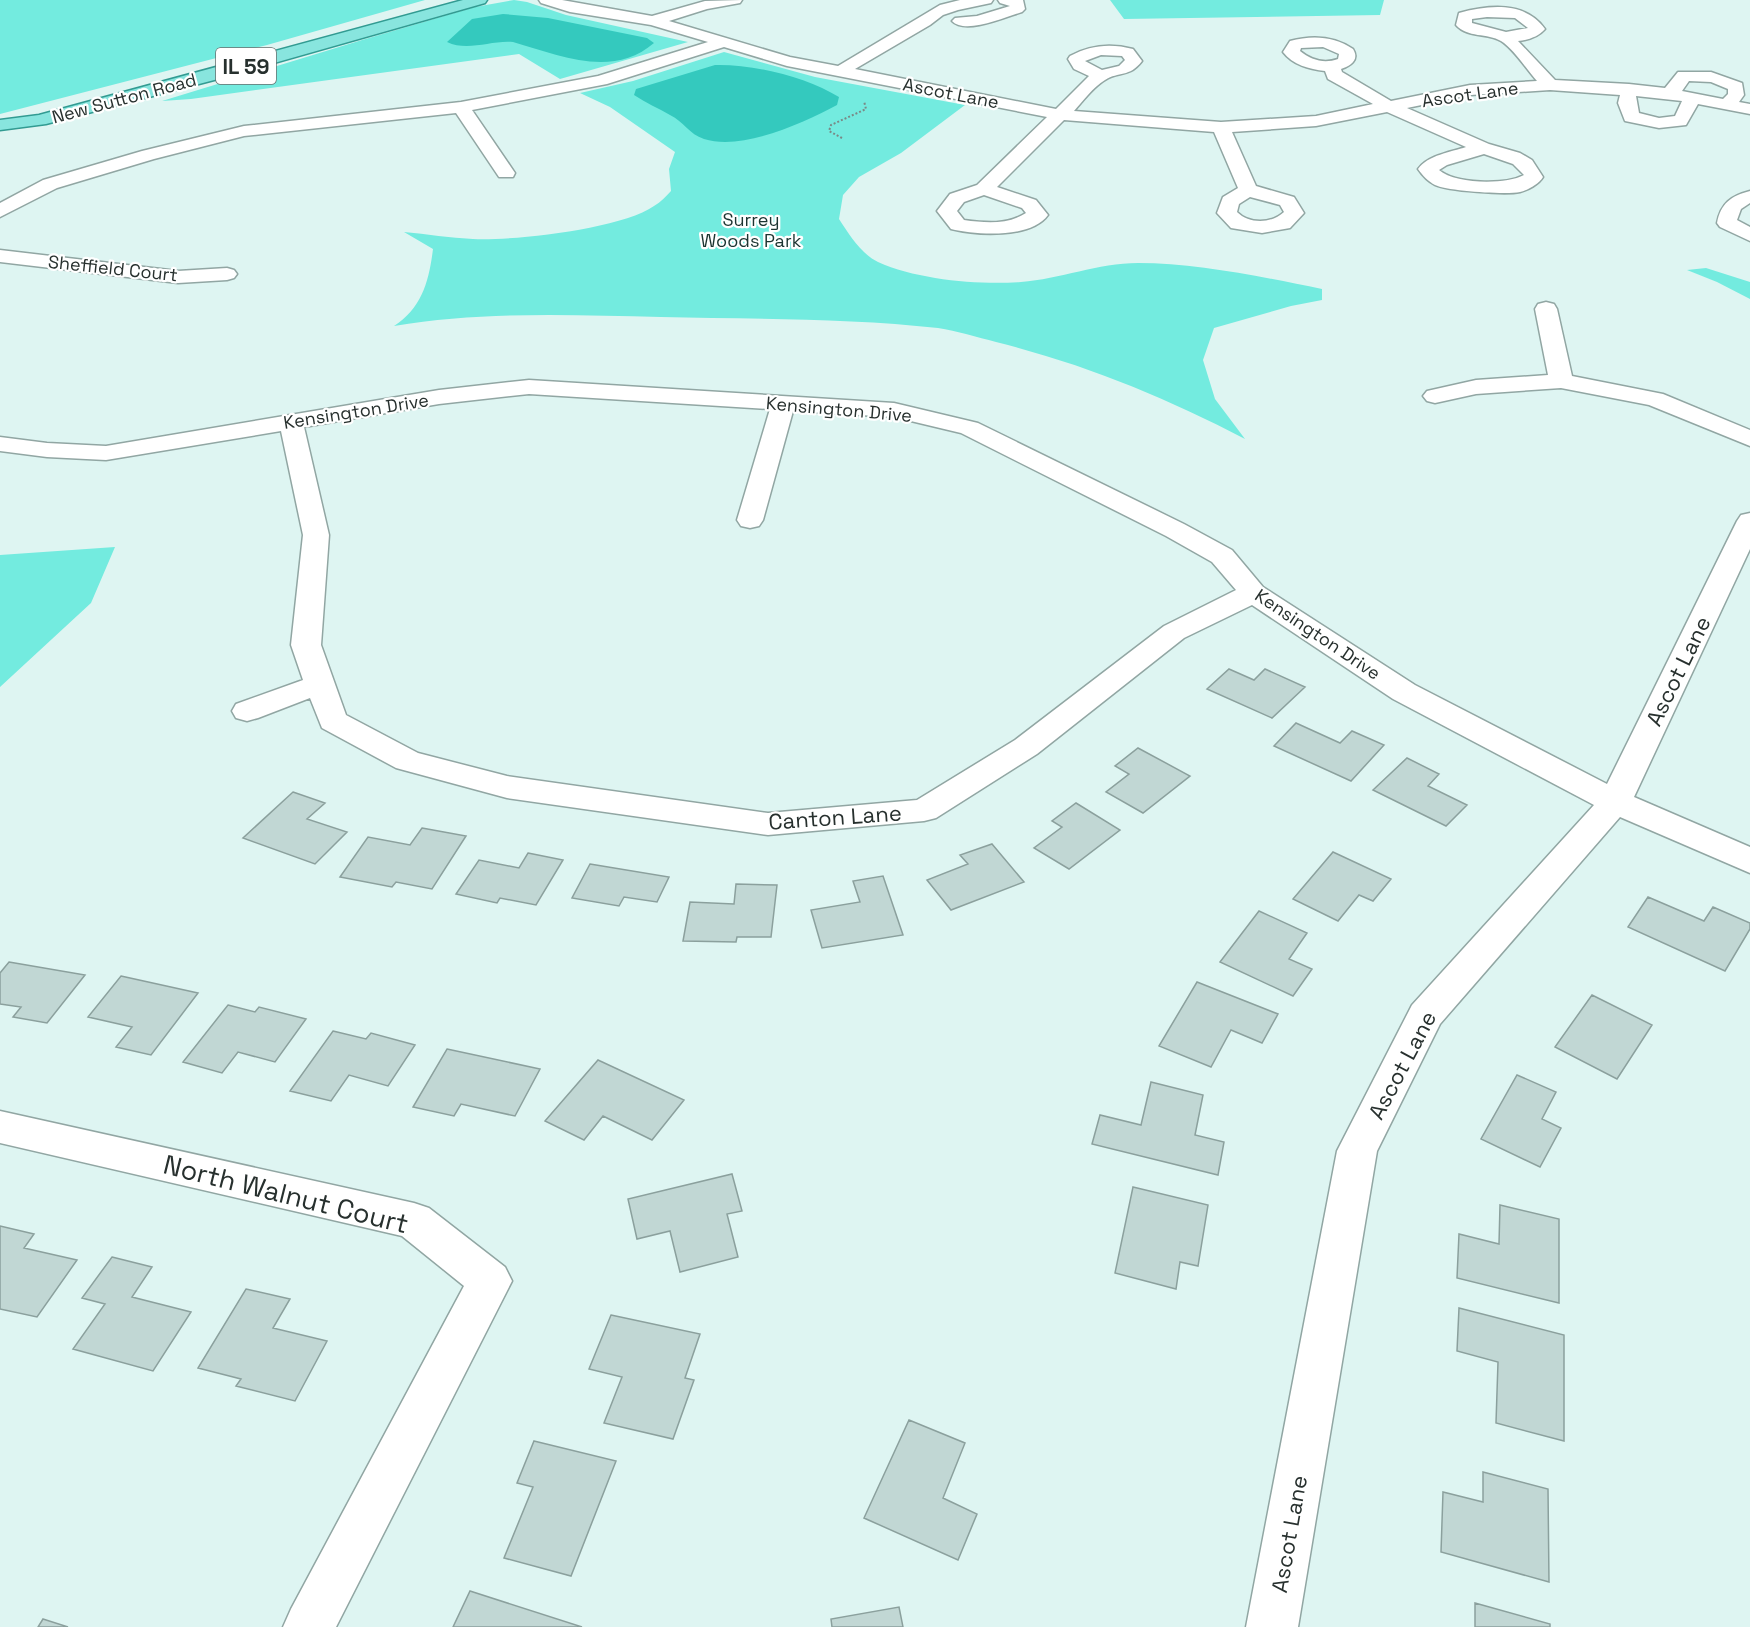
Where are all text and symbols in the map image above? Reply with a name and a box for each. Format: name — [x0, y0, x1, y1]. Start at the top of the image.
road number: IL 59 — [216, 48, 276, 84]
street label: New Sutton Road — [49, 68, 199, 128]
street label: Ascot Lane — [901, 72, 1001, 114]
street label: Ascot Lane — [1420, 76, 1520, 112]
park label: Surrey Woods Park — [701, 208, 802, 252]
street label: Sheffield Court — [47, 250, 179, 286]
street label: Kensington Drive — [282, 388, 430, 434]
street label: Kensington Drive — [765, 391, 913, 427]
street label: Kensington Drive — [1251, 583, 1385, 685]
street label: Ascot Lane — [1639, 612, 1717, 730]
street label: Canton Lane — [767, 798, 903, 836]
street label: Ascot Lane — [1362, 1006, 1442, 1124]
street label: North Walnut Court — [160, 1147, 412, 1241]
street label: Ascot Lane — [1265, 1473, 1313, 1595]

